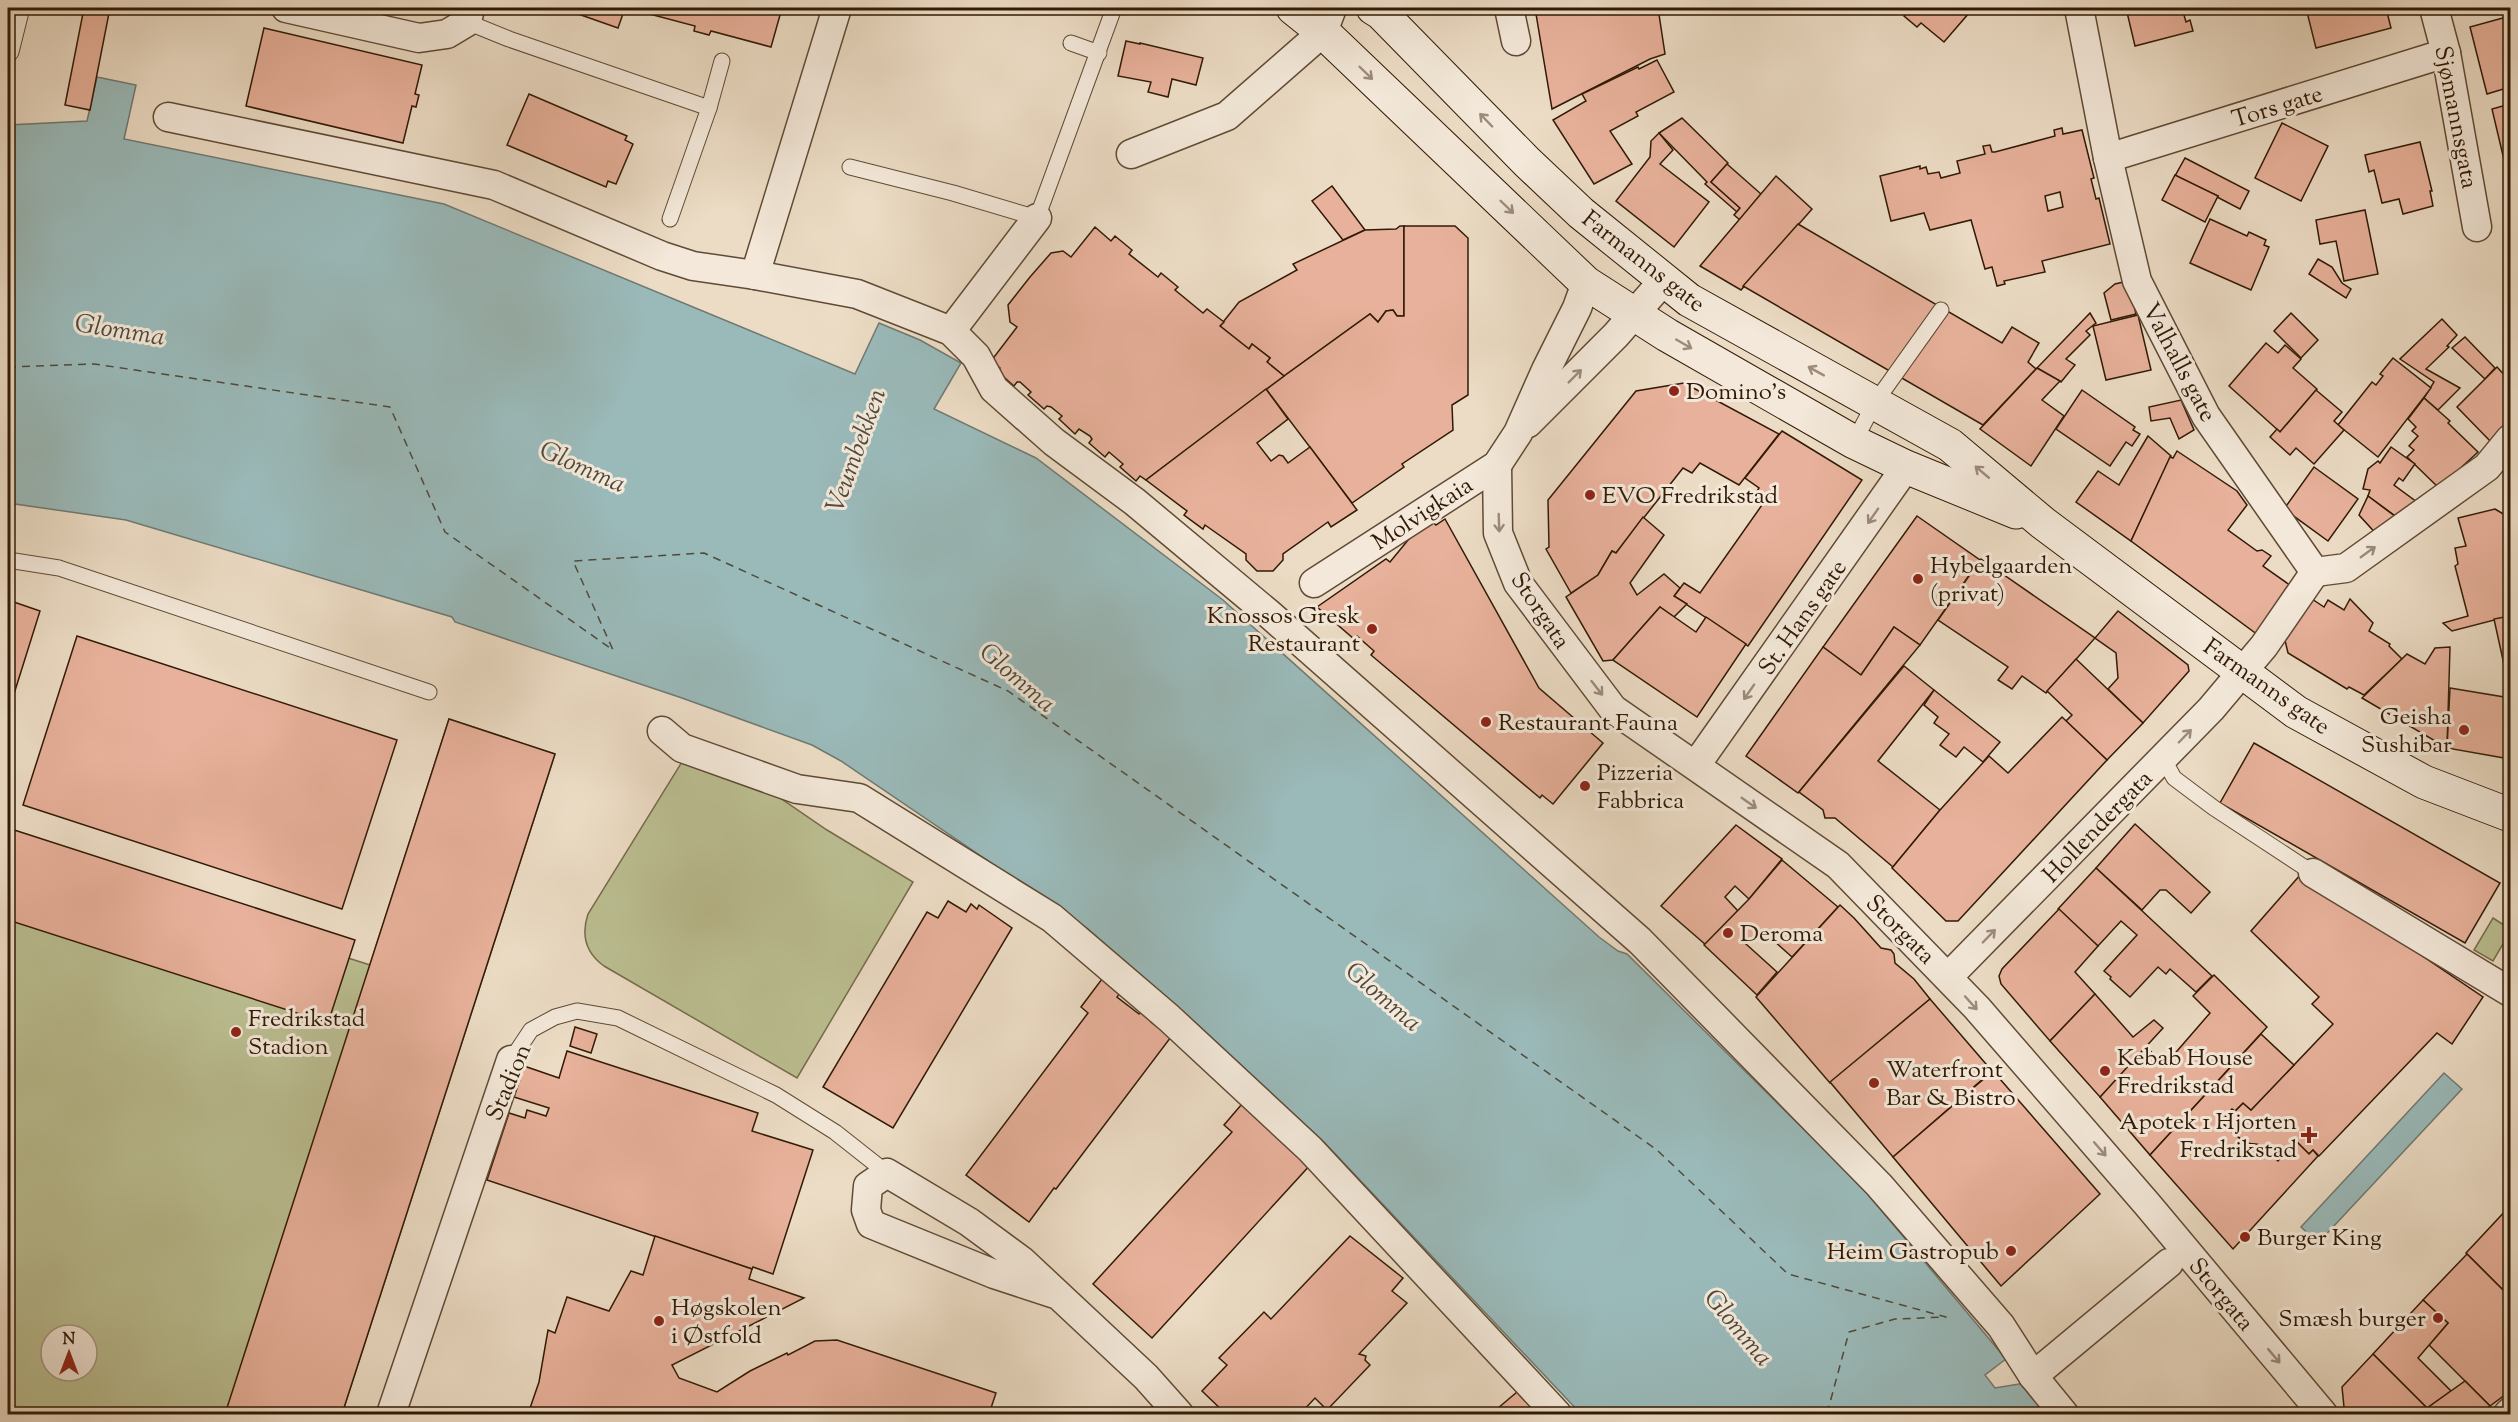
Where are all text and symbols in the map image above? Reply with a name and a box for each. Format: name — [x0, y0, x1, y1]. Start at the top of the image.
street label: Sjømannsgata — [2425, 43, 2486, 192]
one-way arrow — [1358, 65, 1373, 80]
street label: Tors gate — [2228, 78, 2327, 138]
one-way arrow — [1479, 113, 1494, 128]
one-way arrow — [1499, 200, 1514, 214]
street label: Farmanns gate — [1574, 203, 1712, 322]
street label: Valhalls gate — [2133, 297, 2224, 429]
water label: Glomma — [72, 306, 167, 357]
one-way arrow — [1674, 339, 1692, 350]
one-way arrow — [1808, 365, 1825, 377]
one-way arrow — [1567, 369, 1582, 384]
place label: Domino's — [1686, 376, 1786, 410]
water label: Veumbekken — [818, 383, 897, 518]
marker: Domino's — [1667, 384, 1681, 398]
water label: Glomma — [533, 433, 631, 504]
one-way arrow — [1975, 465, 1990, 479]
street label: Molvigkaia — [1366, 469, 1480, 560]
place label: EVO Fredrikstad — [1602, 480, 1779, 514]
marker: EVO Fredrikstad — [1583, 488, 1597, 502]
one-way arrow — [1867, 508, 1879, 524]
one-way arrow — [1493, 513, 1504, 533]
one-way arrow — [2359, 546, 2376, 558]
place label: Hybelgaarden (privat) — [1930, 550, 2073, 612]
street label: St. Hans gate — [1751, 553, 1856, 683]
street label: Storgata — [1501, 566, 1578, 656]
marker: Hybelgaarden (privat) — [1911, 572, 1925, 586]
place label: Knossos Gresk Restaurant — [1207, 600, 1360, 662]
marker: Knossos Gresk Restaurant — [1365, 622, 1379, 636]
street label: Farmanns gate — [2195, 631, 2336, 744]
water label: Glomma — [970, 635, 1063, 723]
one-way arrow — [1590, 680, 1603, 696]
one-way arrow — [1743, 684, 1755, 700]
place label: Geisha Sushibar — [2361, 701, 2452, 763]
place label: Restaurant Fauna — [1498, 707, 1678, 741]
marker: Restaurant Fauna — [1479, 715, 1493, 729]
marker: Geisha Sushibar — [2457, 723, 2471, 737]
one-way arrow — [2177, 729, 2192, 744]
place label: Pizzeria Fabbrica — [1597, 757, 1684, 819]
street label: Hollendergata — [2036, 763, 2161, 892]
marker: Pizzeria Fabbrica — [1578, 779, 1592, 793]
one-way arrow — [1741, 796, 1757, 809]
street label: Storgata — [1857, 888, 1942, 973]
place label: Deroma — [1740, 918, 1823, 952]
marker: Deroma — [1721, 926, 1735, 940]
one-way arrow — [1982, 928, 1997, 943]
water label: Glomma — [1336, 954, 1429, 1042]
one-way arrow — [1964, 995, 1979, 1010]
place label: Fredrikstad Stadion — [248, 1003, 366, 1065]
marker: Fredrikstad Stadion — [229, 1025, 243, 1039]
street label: Stadion — [478, 1039, 541, 1127]
place label: Kebab House Fredrikstad — [2117, 1042, 2253, 1104]
place label: Waterfront Bar & Bistro — [1886, 1054, 2016, 1116]
marker: Kebab House Fredrikstad — [2098, 1064, 2112, 1078]
marker: Waterfront Bar & Bistro — [1867, 1076, 1881, 1090]
place label: Apotek 1 Hjorten Fredrikstad — [2119, 1106, 2297, 1168]
marker: Apotek 1 Hjorten Fredrikstad — [2302, 1128, 2316, 1142]
one-way arrow — [2093, 1141, 2107, 1156]
place label: Burger King — [2257, 1222, 2382, 1256]
marker: Burger King — [2238, 1230, 2252, 1244]
place label: Heim Gastropub — [1827, 1236, 1999, 1270]
marker: Heim Gastropub — [2004, 1244, 2018, 1258]
street label: Storgata — [2180, 1251, 2261, 1339]
water label: Glomma — [1694, 1282, 1780, 1375]
place label: Høgskolen i Østfold — [671, 1292, 782, 1354]
place label: Smæsh burger — [2278, 1303, 2426, 1337]
marker: Smæsh burger — [2431, 1311, 2445, 1325]
marker: Høgskolen i Østfold — [652, 1314, 666, 1328]
north arrow — [39, 1323, 99, 1383]
text: N — [63, 1329, 76, 1352]
one-way arrow — [2267, 1348, 2281, 1363]

